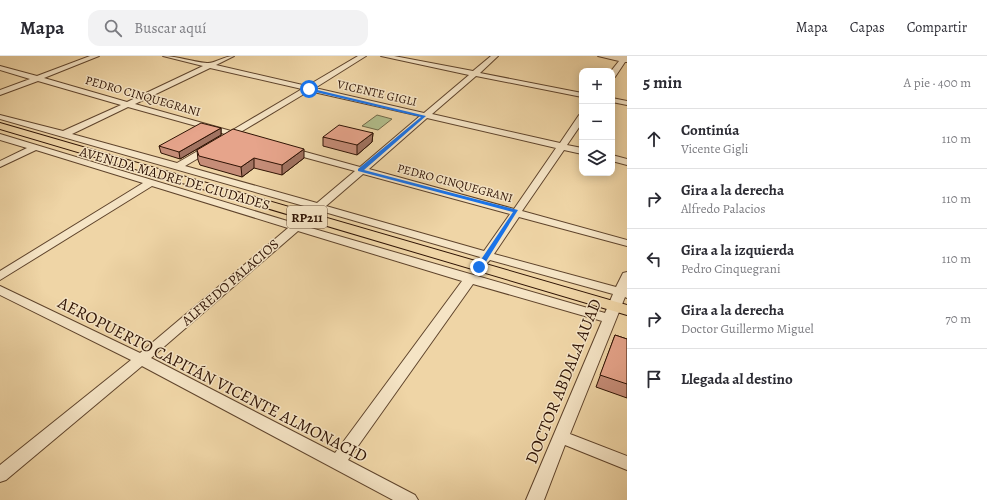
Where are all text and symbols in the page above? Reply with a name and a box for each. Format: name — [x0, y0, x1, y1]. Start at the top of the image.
search box — [88, 10, 368, 46]
text: Mapa — [20, 15, 64, 41]
icon: search — [102, 17, 124, 39]
text: Buscar aquí — [134, 18, 206, 38]
text: Mapa — [796, 18, 828, 37]
text: Capas — [850, 18, 885, 37]
text: Compartir — [907, 18, 967, 37]
map controls — [579, 68, 615, 176]
button: + — [579, 68, 615, 104]
text: 5 min — [643, 71, 682, 94]
street label: PEDRO CINQUEGRANI — [84, 72, 202, 120]
text: A pie · 400 m — [904, 74, 971, 91]
street label: VICENTE GIGLI — [335, 76, 418, 110]
route start — [300, 80, 318, 98]
button: − — [579, 104, 615, 140]
text: Continúa — [681, 120, 739, 140]
icon: ahead — [643, 128, 665, 150]
text: 110 m — [942, 130, 971, 147]
button: layers — [579, 140, 615, 176]
text: Vicente Gigli — [681, 140, 748, 157]
street label: AVENIDA MADRE DE CIUDADES — [76, 142, 272, 215]
street label: PEDRO CINQUEGRANI — [395, 160, 515, 206]
text: Gira a la derecha — [681, 180, 784, 200]
icon: right — [643, 188, 665, 210]
text: 110 m — [942, 190, 971, 207]
text: Alfredo Palacios — [681, 200, 766, 217]
road number: RP211 — [287, 206, 327, 228]
street label: ALFREDO PALACIOS — [177, 235, 283, 331]
text: Gira a la izquierda — [681, 240, 794, 260]
icon: left — [643, 248, 665, 270]
text: 110 m — [942, 250, 971, 267]
route end — [470, 258, 488, 276]
text: Pedro Cinquegrani — [681, 260, 781, 277]
street label: AEROPUERTO CAPITÁN VICENTE ALMONACID — [53, 291, 372, 468]
street label: DOCTOR ABDALA AUAD — [520, 295, 607, 467]
text: Gira a la derecha — [681, 300, 784, 320]
icon: right — [643, 308, 665, 330]
text: 70 m — [945, 310, 971, 327]
text: Doctor Guillermo Miguel — [681, 320, 814, 337]
icon: arrive — [643, 368, 665, 390]
text: Llegada al destino — [681, 369, 793, 389]

